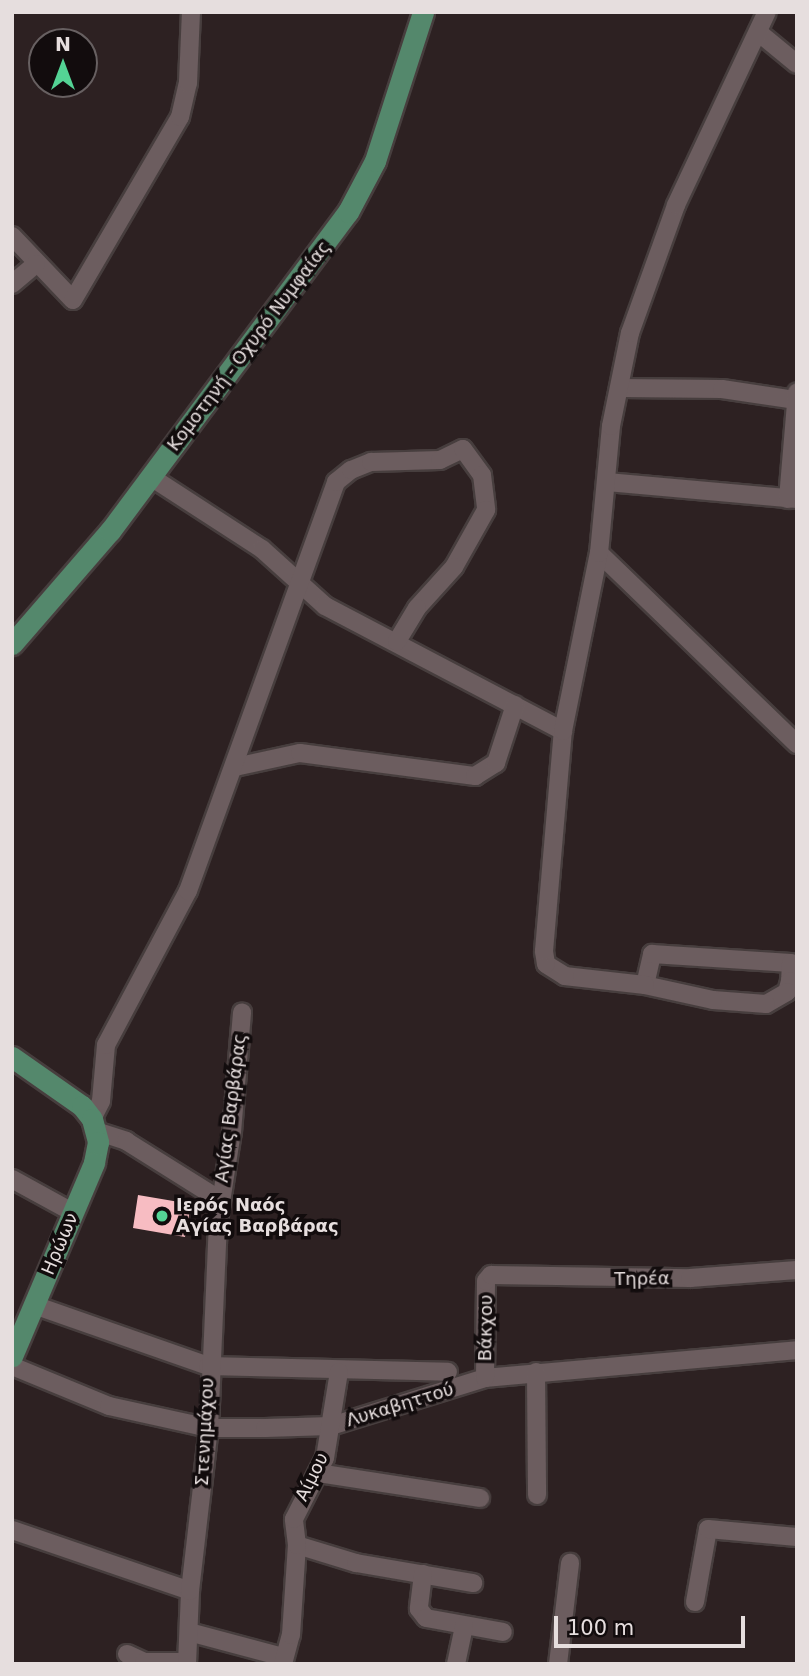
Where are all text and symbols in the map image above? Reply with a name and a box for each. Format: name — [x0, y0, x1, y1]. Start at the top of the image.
north arrow — [28, 28, 98, 98]
text: N — [55, 33, 71, 55]
street label: Κομοτηνή - Οχυρό Νυμφαίας — [163, 237, 335, 455]
street label: Αγίας Βαρβάρας — [211, 1032, 251, 1184]
place label: Ιερός Ναός Αγίας Βαρβάρας — [176, 1195, 339, 1238]
marker: Ιερός Ναός Αγίας Βαρβάρας — [154, 1208, 170, 1224]
street label: Ηρώων — [37, 1210, 83, 1278]
street label: Τηρέα — [614, 1268, 670, 1290]
street label: Βάκχου — [475, 1294, 497, 1362]
street label: Στενημάχου — [191, 1377, 219, 1487]
street label: Λυκαβηττού — [344, 1378, 456, 1432]
street label: Αίμου — [291, 1449, 333, 1505]
scale bar — [557, 1602, 748, 1646]
text: 100 m — [567, 1616, 634, 1640]

